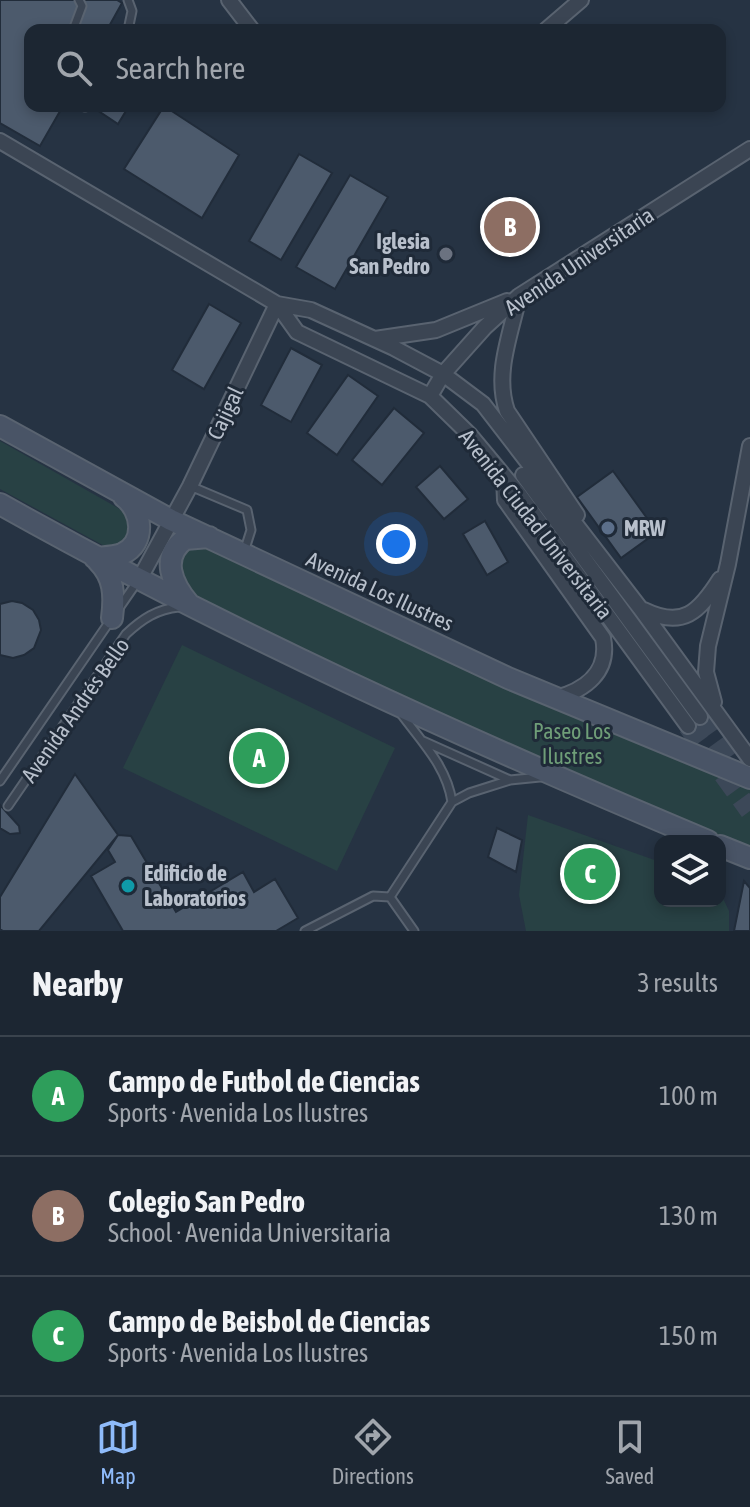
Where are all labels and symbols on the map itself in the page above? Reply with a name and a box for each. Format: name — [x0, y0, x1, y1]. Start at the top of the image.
pin: B — [484, 197, 536, 257]
street label: Avenida Universitaria — [500, 202, 658, 320]
place label: Iglesia San Pedro — [349, 228, 430, 279]
marker: Iglesia San Pedro — [437, 245, 455, 263]
street label: Cajigal — [202, 382, 249, 444]
street label: Avenida Ciudad Universitaria — [454, 424, 618, 624]
place label: MRW — [624, 515, 667, 541]
marker: MRW — [599, 519, 617, 537]
your location — [376, 524, 416, 564]
street label: Avenida Los Ilustres — [302, 546, 458, 636]
street label: Avenida Andrés Bello — [15, 633, 135, 787]
park label: Paseo Los Ilustres — [533, 718, 611, 769]
pin: A — [233, 728, 285, 788]
pin: C — [564, 844, 616, 904]
place label: Edificio de Laboratorios — [144, 860, 246, 911]
marker: Edificio de Laboratorios — [119, 877, 137, 895]

